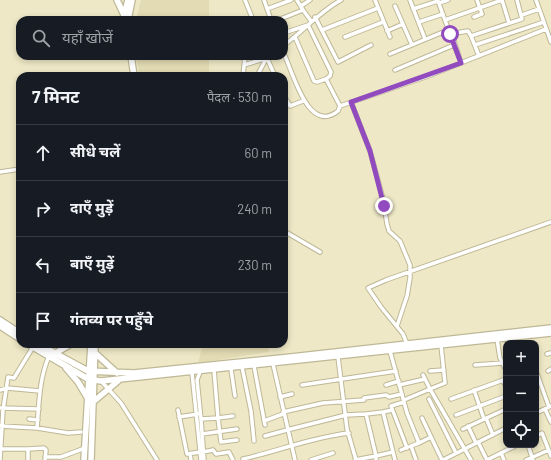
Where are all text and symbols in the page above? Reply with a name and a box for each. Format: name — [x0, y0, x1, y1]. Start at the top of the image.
search box — [16, 16, 288, 60]
route start — [441, 25, 459, 43]
icon: search — [30, 27, 52, 49]
text: यहाँ खोजें — [62, 28, 113, 46]
text: 7 मिनट — [32, 86, 80, 106]
text: पैदल · 530 m — [207, 89, 272, 105]
icon: ahead — [32, 142, 54, 164]
text: सीधे चलें — [70, 142, 120, 160]
text: 60 m — [245, 145, 272, 161]
route end — [375, 197, 393, 215]
icon: right — [32, 198, 54, 220]
text: दाएँ मुड़ें — [70, 198, 113, 216]
text: 240 m — [237, 201, 272, 217]
icon: left — [32, 254, 54, 276]
text: बाएँ मुड़ें — [70, 254, 114, 272]
text: 230 m — [238, 257, 272, 273]
icon: arrive — [32, 310, 54, 332]
text: गंतव्य पर पहुँचे — [70, 310, 153, 328]
map controls — [503, 340, 539, 448]
button: + — [503, 340, 539, 376]
button: − — [503, 376, 539, 412]
button: locate — [503, 412, 539, 448]

